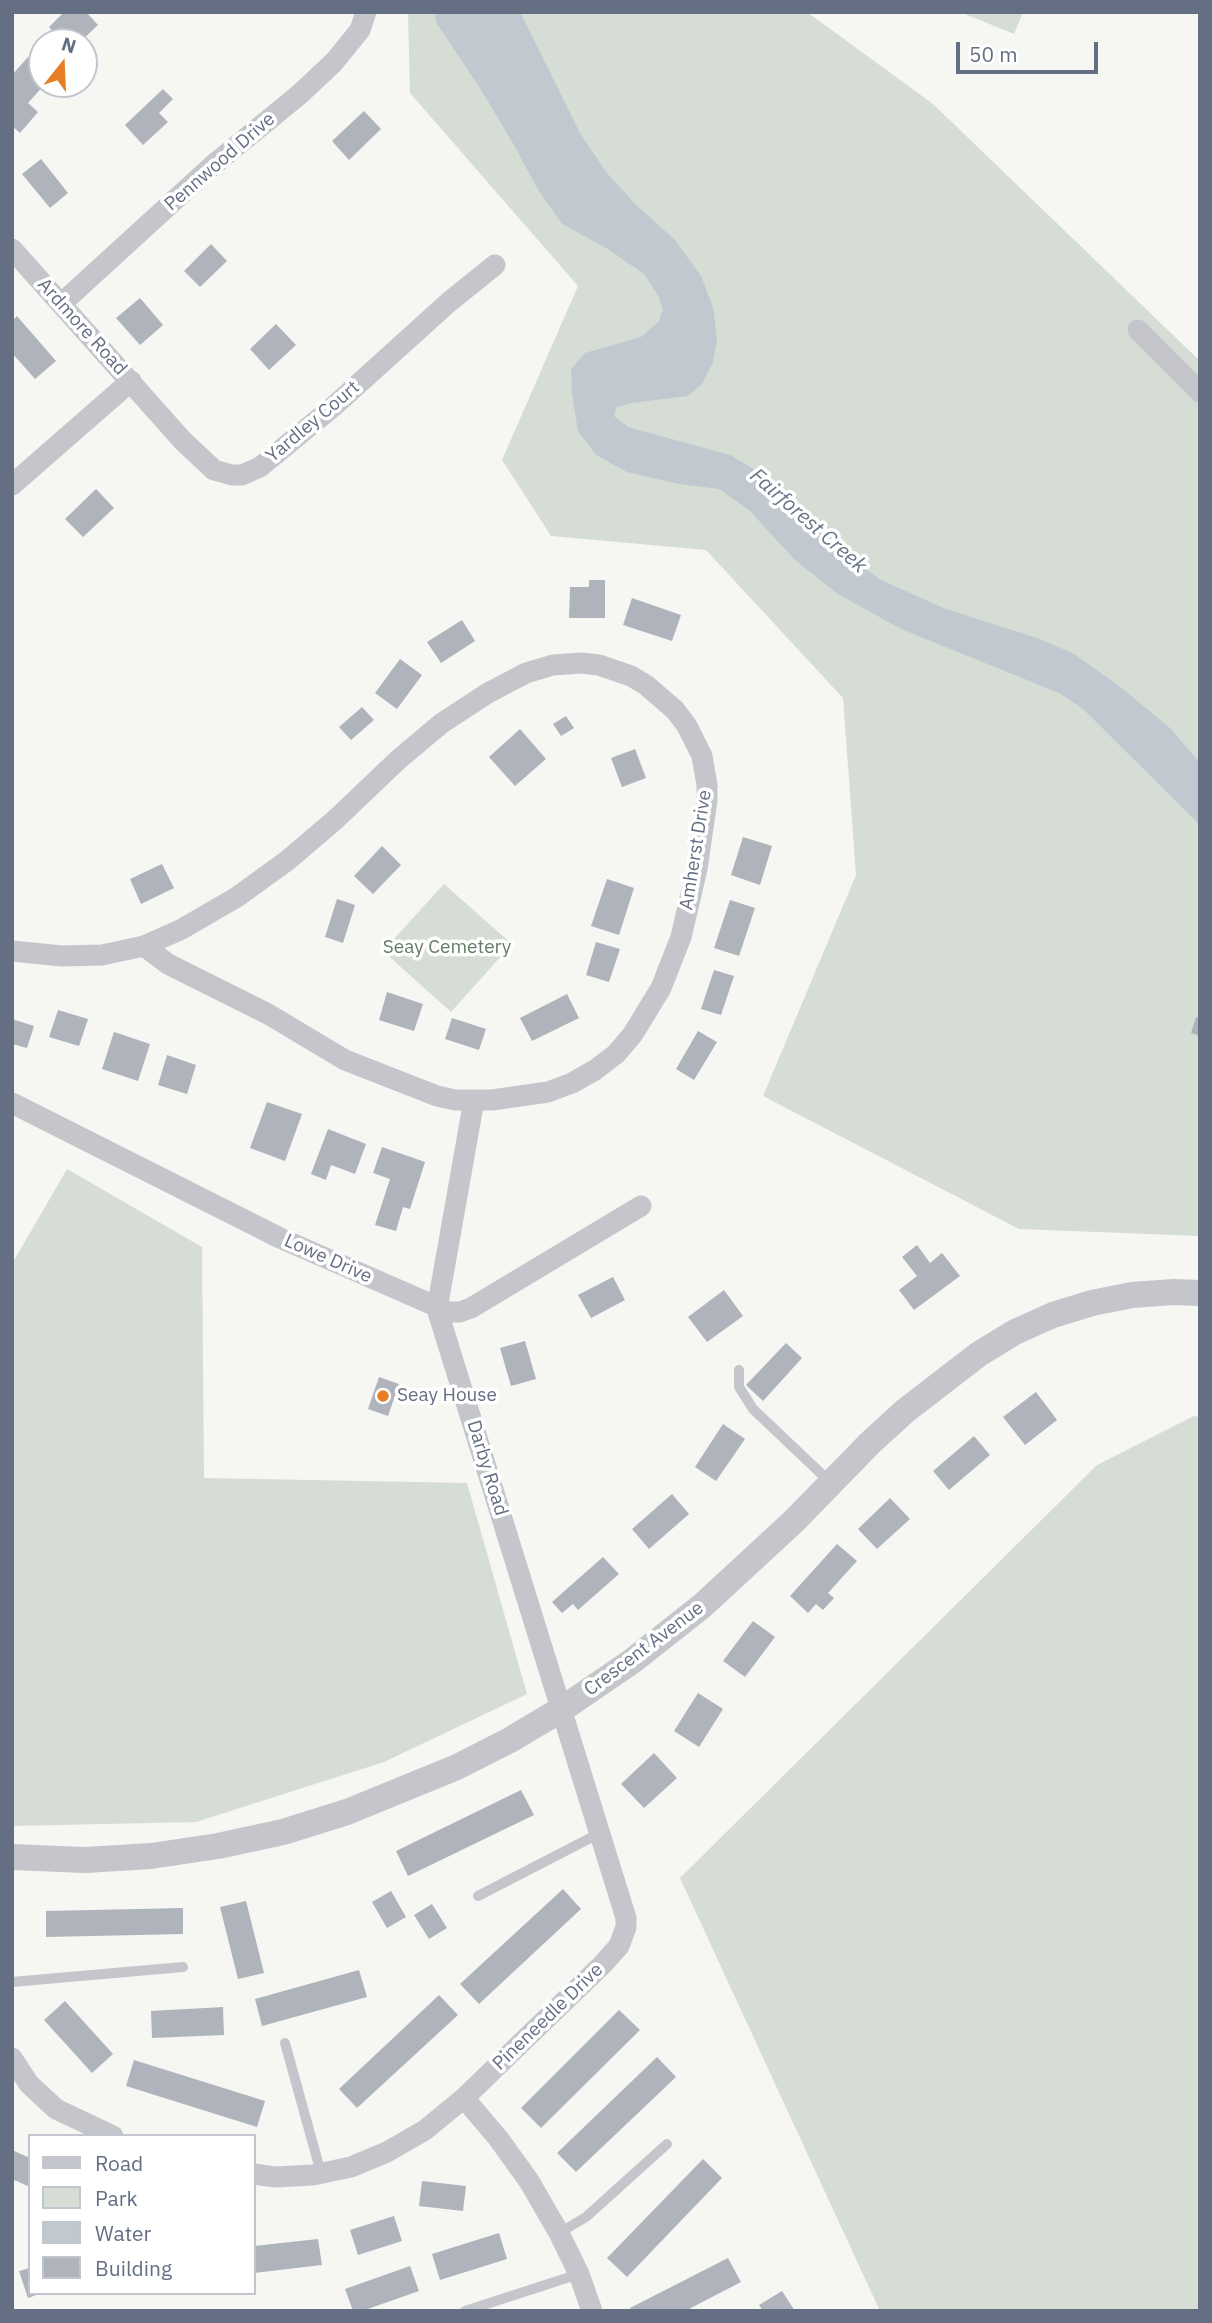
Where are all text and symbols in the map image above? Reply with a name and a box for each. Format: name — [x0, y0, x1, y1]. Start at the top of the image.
north arrow — [28, 28, 98, 98]
scale bar — [960, 28, 1102, 72]
text: N — [59, 31, 79, 58]
text: 50 m — [969, 40, 1018, 68]
street label: Pennwood Drive — [160, 108, 280, 216]
street label: Ardmore Road — [32, 274, 132, 380]
street label: Yardley Court — [262, 376, 364, 468]
water label: Fairforest Creek — [745, 464, 871, 578]
street label: Amherst Drive — [675, 788, 717, 912]
park label: Seay Cemetery — [383, 937, 511, 959]
street label: Lowe Drive — [281, 1230, 375, 1288]
place label: Seay House — [397, 1385, 497, 1407]
marker: Seay House — [375, 1388, 391, 1404]
street label: Darby Road — [462, 1418, 512, 1518]
street label: Crescent Avenue — [580, 1597, 708, 1701]
street label: Pineneedle Drive — [488, 1959, 608, 2075]
legend — [28, 2134, 256, 2295]
text: Road — [95, 2149, 143, 2177]
text: Park — [95, 2184, 138, 2212]
text: Water — [95, 2219, 151, 2247]
text: Building — [95, 2254, 172, 2282]

